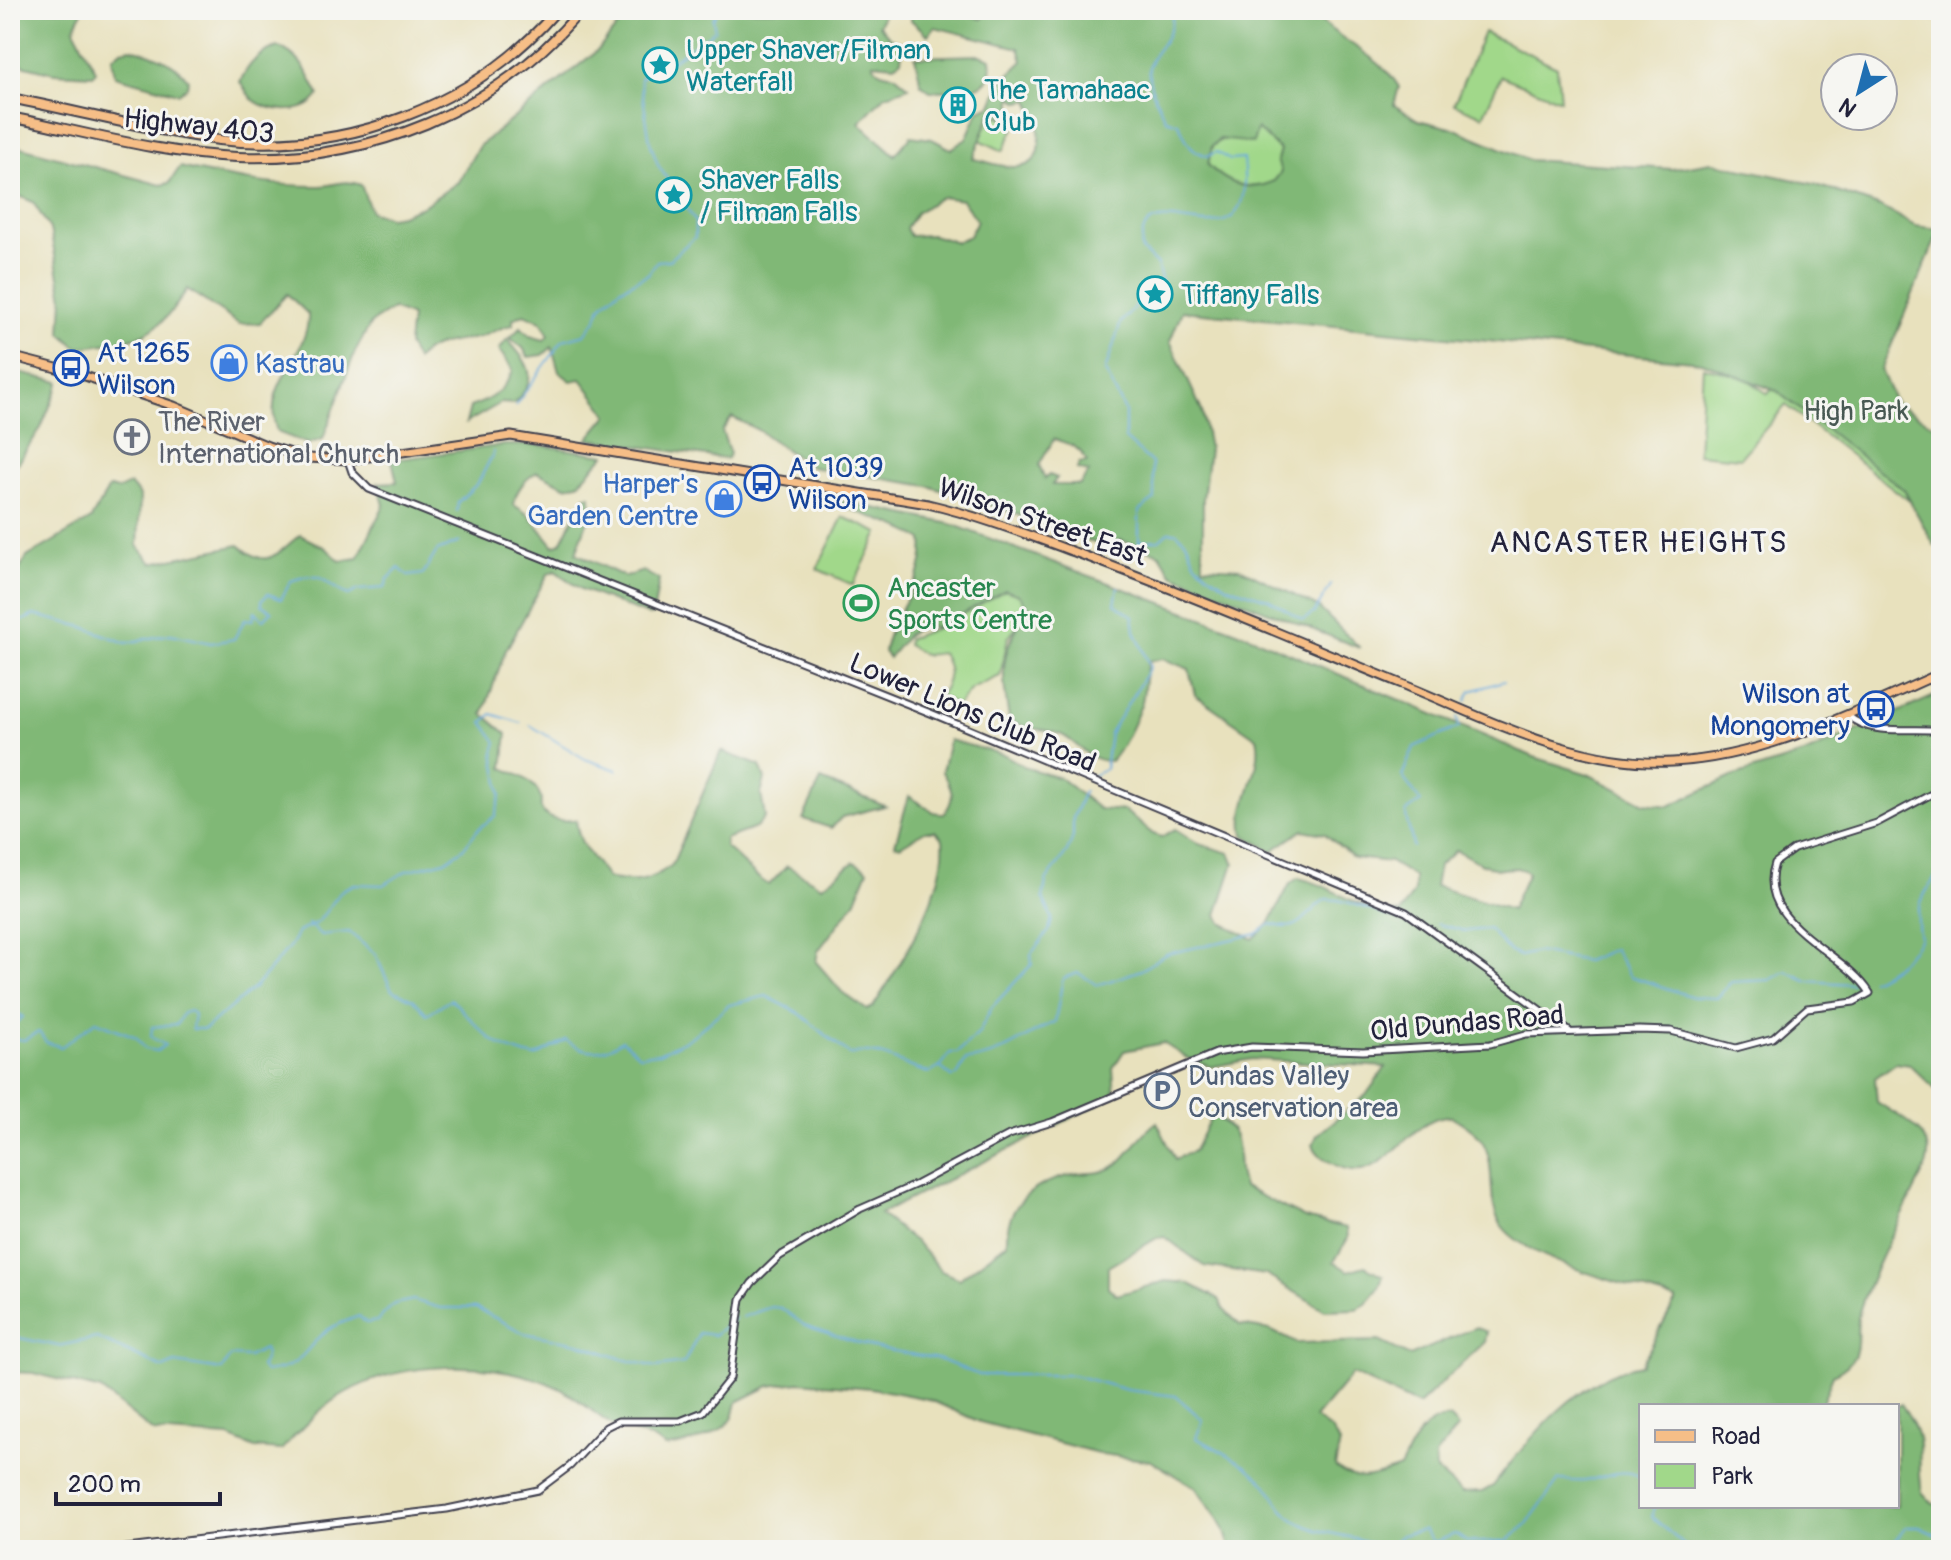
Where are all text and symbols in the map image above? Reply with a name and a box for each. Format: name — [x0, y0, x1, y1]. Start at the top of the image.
place label: Upper Shaver/Filman Waterfall — [686, 33, 931, 100]
place icon: Upper Shaver/Filman Waterfall — [641, 46, 679, 84]
north arrow — [1819, 52, 1899, 132]
place label: The Tamahaac Club — [984, 73, 1151, 140]
building icon: The Tamahaac Club — [939, 86, 977, 124]
text: N — [1833, 92, 1862, 123]
street label: Highway 403 — [122, 101, 276, 152]
place label: Shaver Falls / Filman Falls — [700, 163, 858, 230]
place icon: Shaver Falls / Filman Falls — [655, 176, 693, 214]
place icon: Tiffany Falls — [1136, 275, 1174, 313]
place label: Tiffany Falls — [1181, 278, 1320, 313]
place label: At 1265 Wilson — [97, 336, 191, 403]
shop icon: Kastrau — [210, 344, 248, 382]
place label: Kastrau — [255, 347, 345, 382]
bus stop icon: At 1265 Wilson — [52, 349, 90, 387]
park label: High Park — [1803, 394, 1909, 429]
place label: The River International Church — [158, 405, 399, 472]
church icon: The River International Church — [113, 418, 151, 456]
place label: At 1039 Wilson — [788, 451, 884, 518]
bus stop icon: At 1039 Wilson — [743, 464, 781, 502]
place label: Harper's Garden Centre — [527, 467, 698, 534]
street label: Wilson Street East — [934, 470, 1152, 575]
shop icon: Harper's Garden Centre — [705, 480, 743, 518]
district label: ANCASTER HEIGHTS — [1490, 524, 1788, 561]
place label: Ancaster Sports Centre — [887, 571, 1052, 638]
sports icon: Ancaster Sports Centre — [842, 584, 880, 622]
street label: Lower Lions Club Road — [844, 646, 1101, 781]
place label: Wilson at Mongomery — [1710, 677, 1851, 744]
bus stop icon: Wilson at Mongomery — [1857, 690, 1895, 728]
street label: Old Dundas Road — [1369, 998, 1566, 1049]
place label: Dundas Valley Conservation area — [1188, 1059, 1399, 1126]
parking icon: Dundas Valley Conservation area — [1143, 1072, 1181, 1110]
legend — [1639, 1404, 1899, 1508]
text: Road — [1711, 1422, 1761, 1451]
scale bar — [56, 1456, 220, 1506]
text: Park — [1711, 1462, 1753, 1491]
text: 200 m — [68, 1470, 141, 1499]

